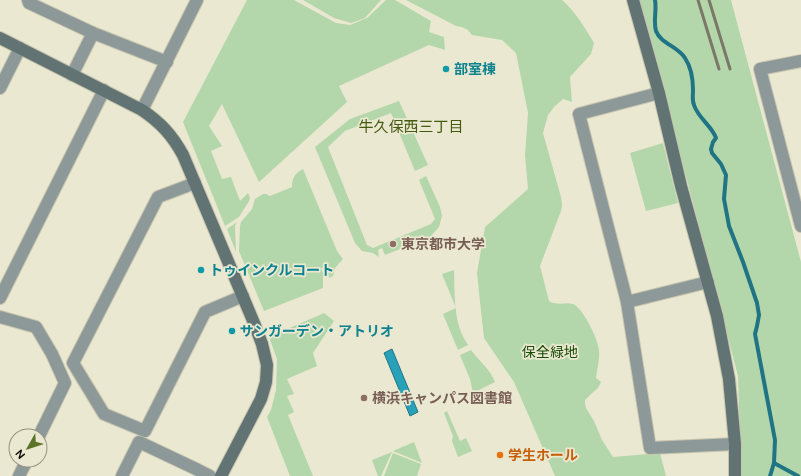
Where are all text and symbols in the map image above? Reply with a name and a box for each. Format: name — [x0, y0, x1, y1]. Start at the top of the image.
place label: 部室棟 — [454, 60, 496, 78]
marker: 部室棟 — [441, 64, 451, 74]
district label: 牛久保西三丁目 — [358, 117, 464, 137]
place label: 東京都市大学 — [401, 235, 485, 253]
marker: 東京都市大学 — [388, 239, 398, 249]
place label: トゥインクルコート — [209, 261, 334, 279]
marker: トゥインクルコート — [196, 265, 206, 275]
place label: サンガーデン・アトリオ — [240, 322, 394, 340]
marker: サンガーデン・アトリオ — [227, 326, 237, 336]
park label: 保全緑地 — [522, 343, 578, 361]
place label: 横浜キャンパス図書館 — [372, 389, 512, 407]
marker: 横浜キャンパス図書館 — [359, 393, 369, 403]
north arrow — [8, 428, 48, 468]
place label: 学生ホール — [508, 446, 578, 464]
text: N — [12, 447, 28, 462]
marker: 学生ホール — [495, 450, 505, 460]

